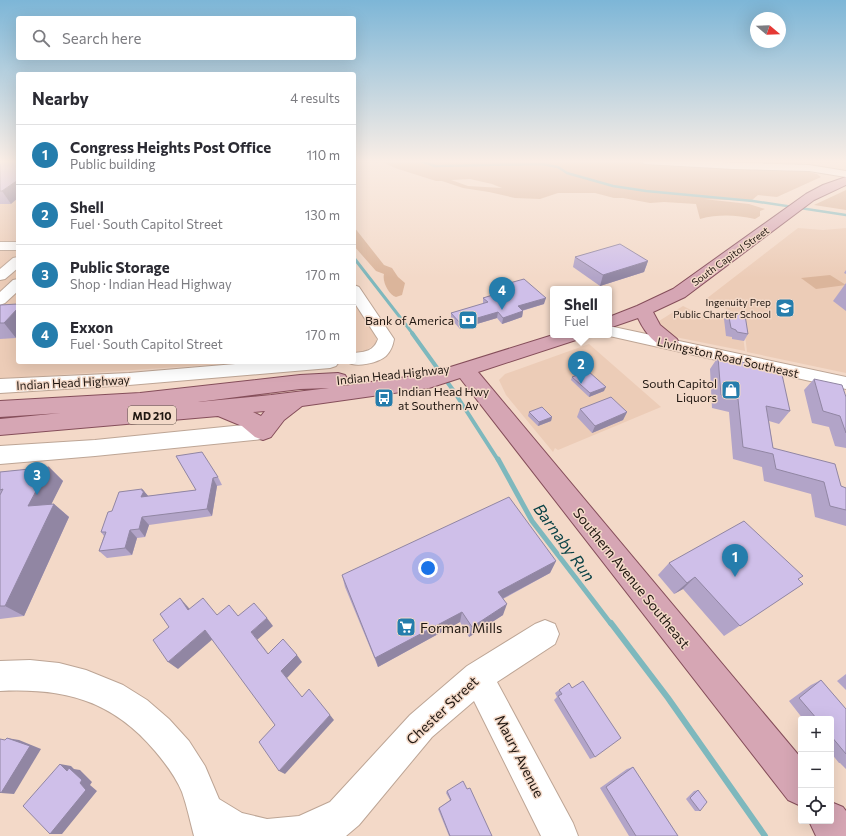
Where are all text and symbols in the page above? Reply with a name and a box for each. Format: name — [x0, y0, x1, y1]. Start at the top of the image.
north arrow — [750, 12, 786, 48]
search box — [16, 16, 356, 60]
icon: search — [30, 27, 52, 49]
text: Search here — [62, 29, 141, 47]
text: Nearby — [32, 88, 89, 109]
text: 4 results — [290, 90, 340, 106]
text: Congress Heights Post Office — [70, 138, 271, 156]
text: 1 — [42, 147, 48, 163]
text: 110 m — [307, 147, 340, 163]
text: Public building — [70, 156, 156, 172]
text: Shell — [70, 198, 104, 216]
text: 2 — [41, 207, 49, 223]
text: 130 m — [305, 207, 340, 223]
text: Fuel · South Capitol Street — [70, 216, 223, 232]
street label: South Capitol Street — [689, 224, 771, 288]
text: Public Storage — [70, 258, 170, 276]
text: 3 — [41, 267, 49, 283]
text: 170 m — [305, 267, 340, 283]
text: Shop · Indian Head Highway — [70, 276, 232, 292]
pin: 4 — [489, 277, 515, 310]
popup — [550, 286, 612, 338]
text: Shell — [564, 295, 598, 313]
place label: Ingenuity Prep Public Charter School — [673, 296, 771, 320]
school or university icon: Ingenuity Prep Public Charter School — [774, 297, 796, 319]
bank icon: Bank of America — [457, 309, 479, 331]
place label: Bank of America — [365, 313, 454, 327]
text: Fuel — [564, 313, 589, 329]
text: Exxon — [70, 318, 113, 336]
text: 4 — [41, 327, 49, 343]
text: 170 m — [305, 327, 340, 343]
street label: Livingston Road Southeast — [656, 334, 800, 380]
text: Fuel · South Capitol Street — [70, 336, 223, 352]
pin: 2 — [568, 351, 594, 384]
street label: Indian Head Highway — [336, 361, 450, 387]
street label: Indian Head Highway — [16, 372, 130, 392]
place label: South Capitol Liquors — [642, 376, 717, 404]
shop icon: South Capitol Liquors — [720, 379, 742, 401]
place label: Indian Head Hwy at Southern Av — [398, 384, 489, 412]
bus stop icon: Indian Head Hwy at Southern Av — [373, 387, 395, 409]
road number: MD 210 — [128, 406, 176, 424]
pin: 3 — [24, 462, 50, 495]
water label: Barnaby Run — [530, 499, 600, 585]
street label: Southern Avenue Southeast — [570, 504, 694, 652]
pin: 1 — [722, 544, 748, 577]
your location — [418, 558, 438, 578]
supermarket icon: Forman Mills — [395, 616, 417, 638]
place label: Forman Mills — [420, 619, 502, 636]
street label: Chester Street — [402, 672, 482, 748]
street label: Maury Avenue — [492, 712, 548, 800]
map controls — [798, 716, 834, 824]
button: + — [798, 716, 834, 752]
button: − — [798, 752, 834, 788]
button: locate — [798, 788, 834, 824]

